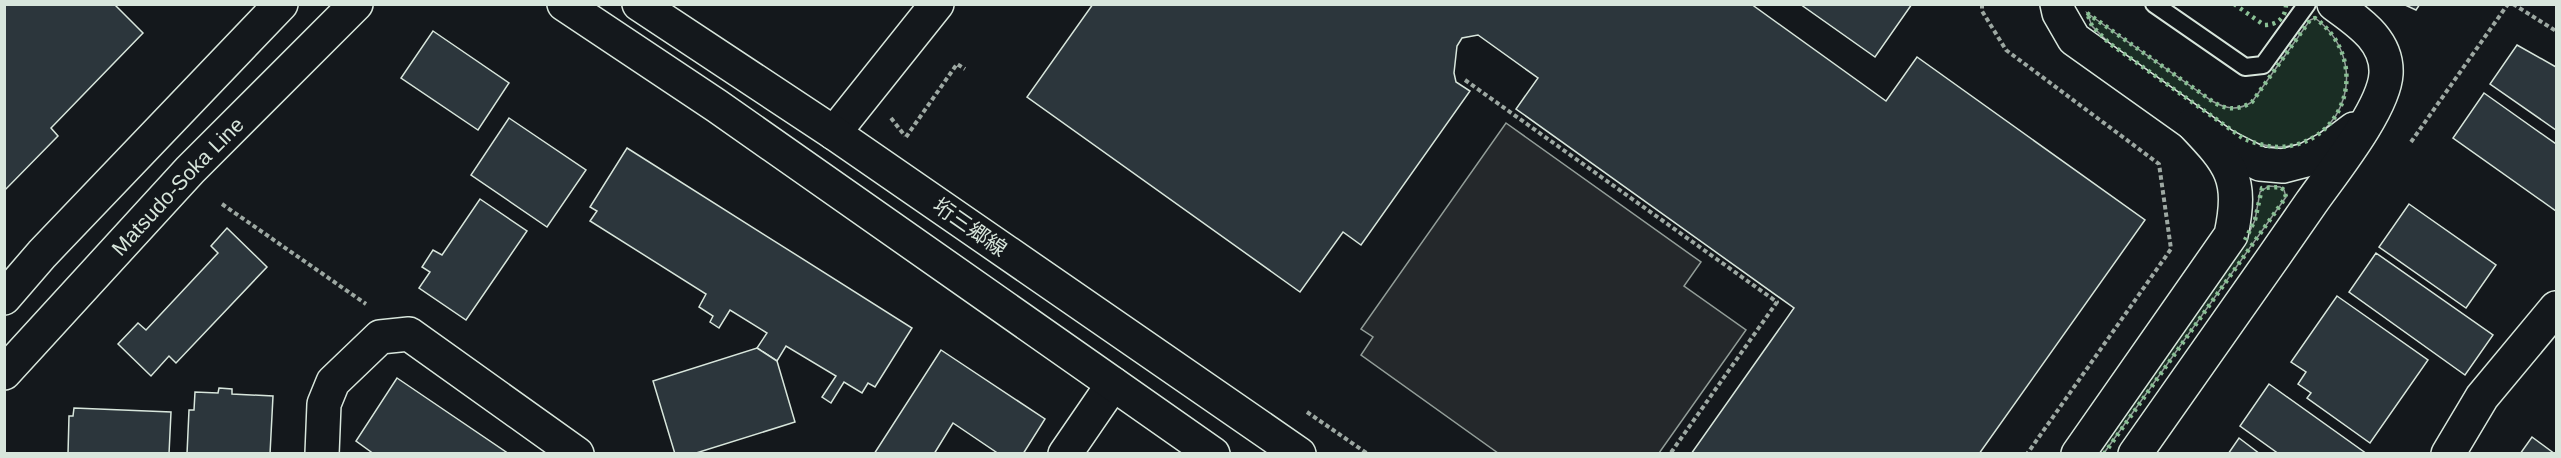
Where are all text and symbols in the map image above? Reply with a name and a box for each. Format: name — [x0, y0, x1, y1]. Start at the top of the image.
street label: Matsudo-Soka Line — [107, 112, 248, 260]
street label: 垳三郷線 — [929, 193, 1011, 261]

